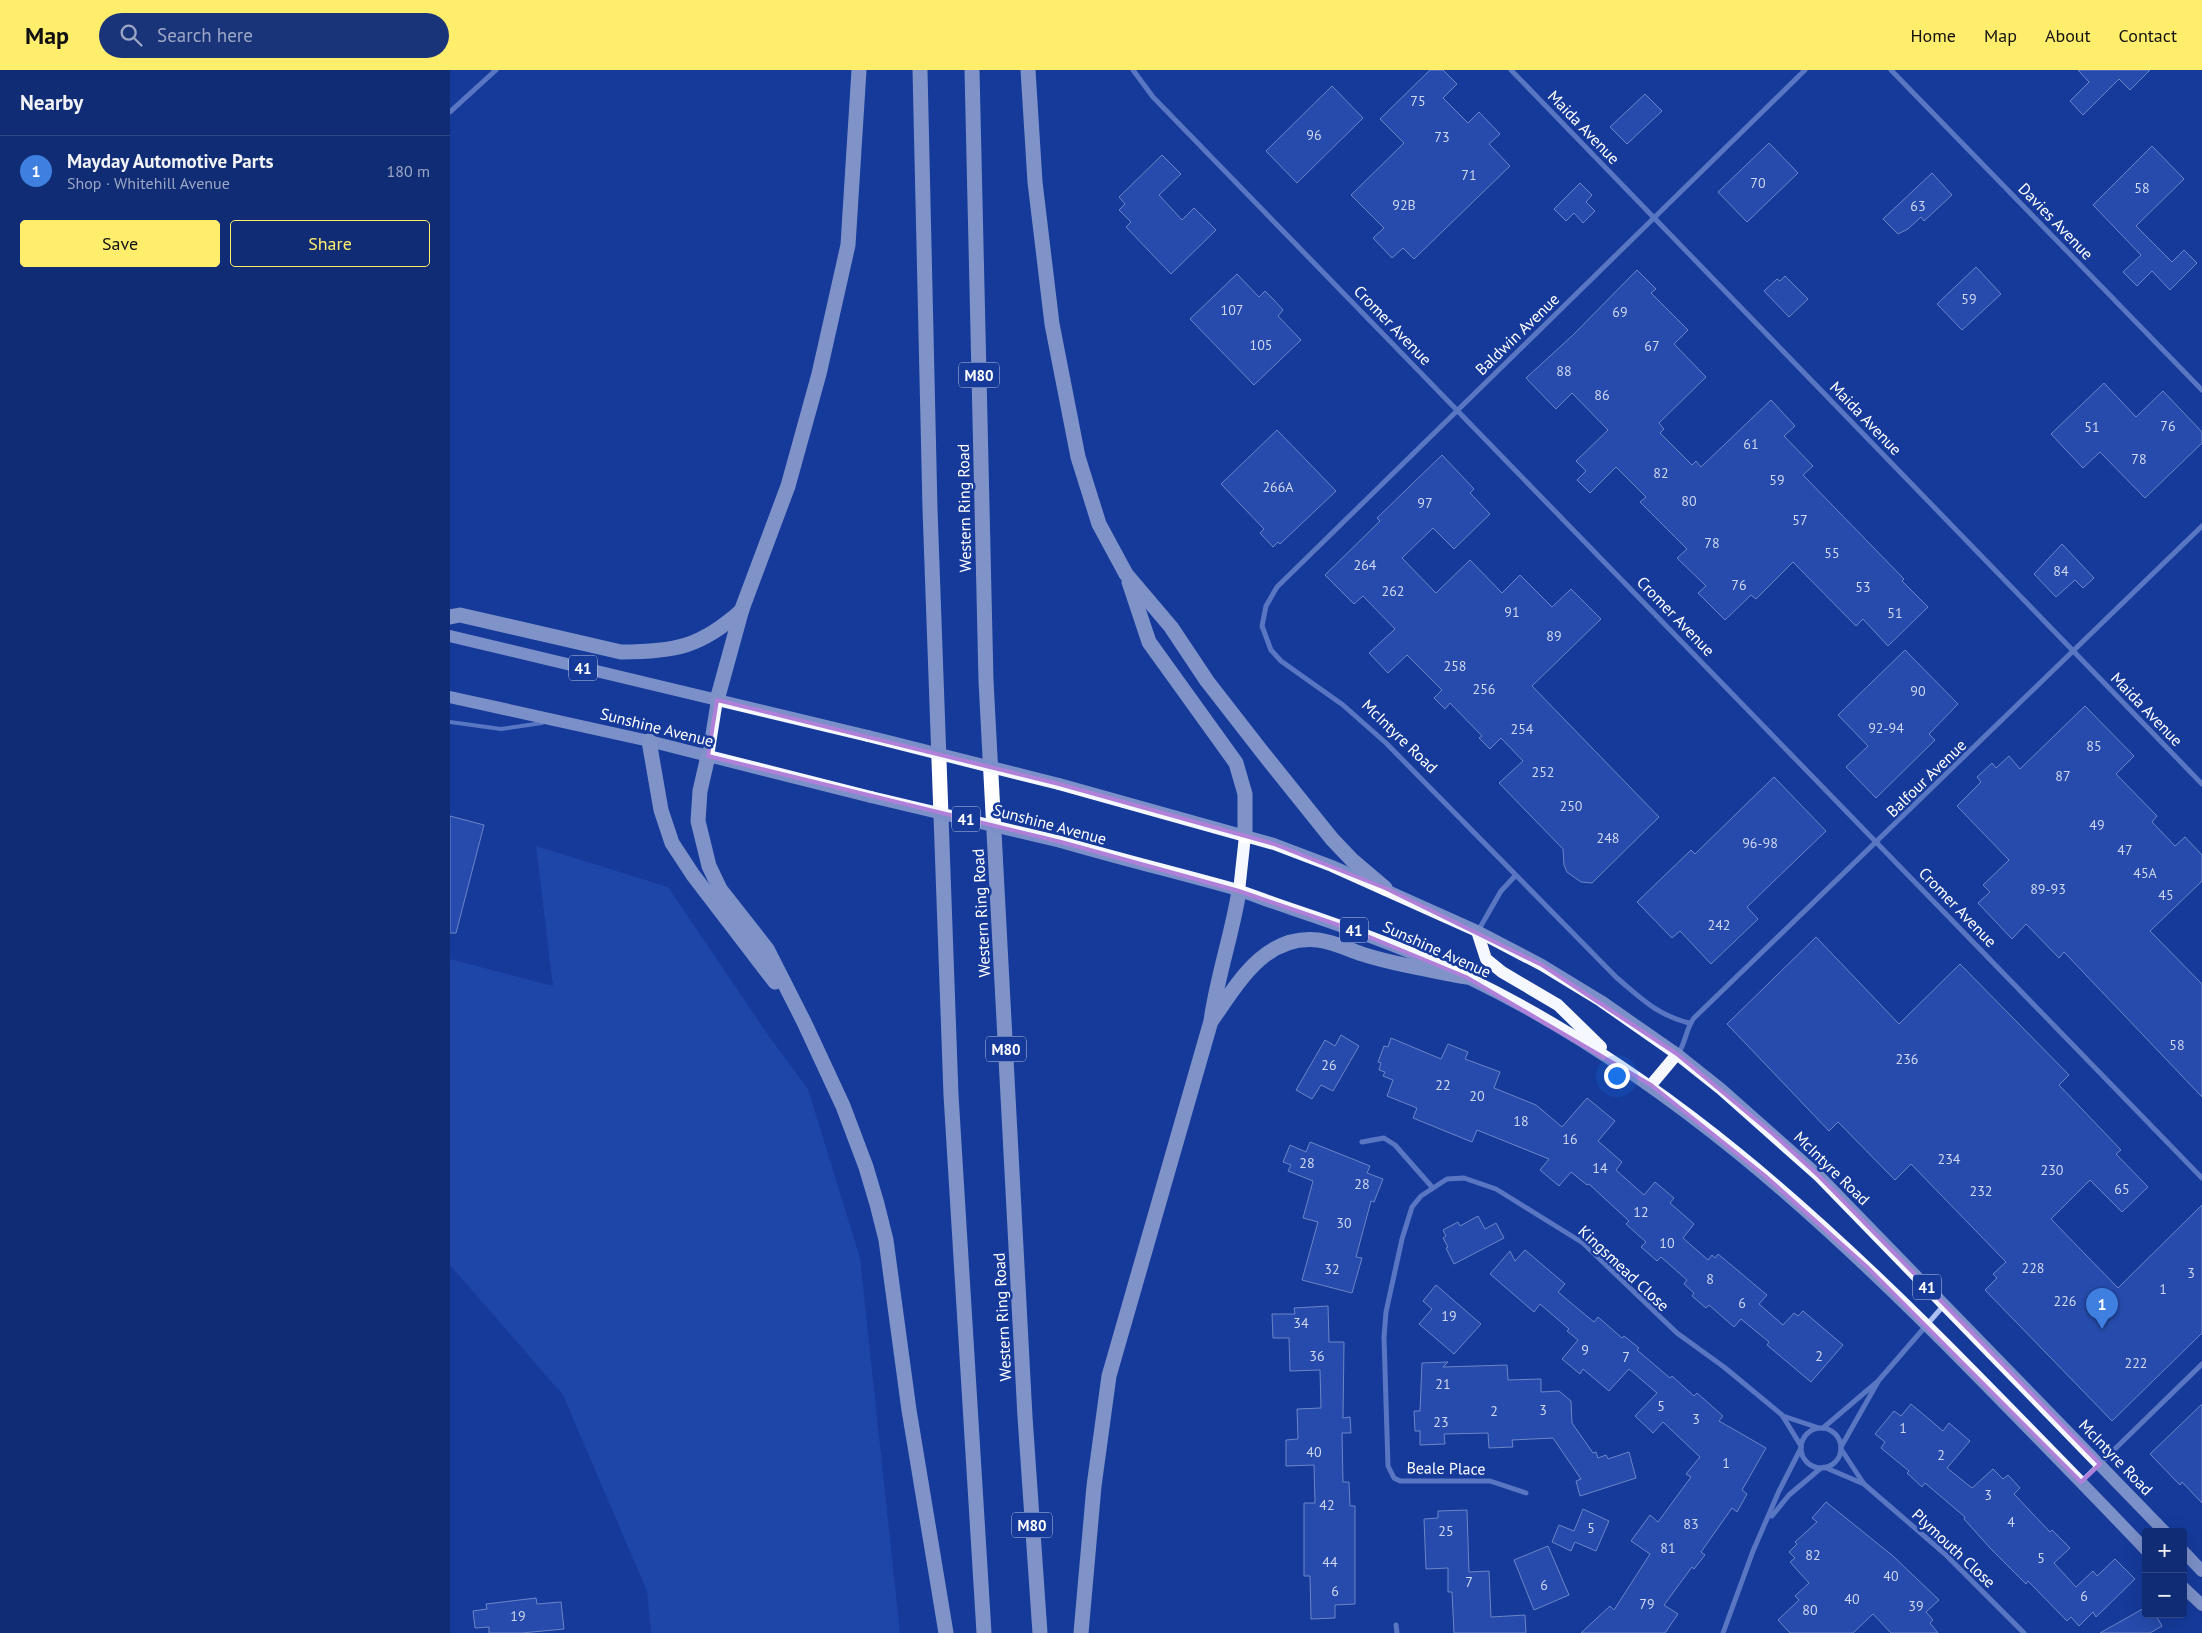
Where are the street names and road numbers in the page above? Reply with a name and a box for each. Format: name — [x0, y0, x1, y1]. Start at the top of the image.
street label: Maida Avenue — [1544, 86, 1624, 168]
street label: Davies Avenue — [2014, 178, 2098, 264]
street label: Cromer Avenue — [1350, 281, 1436, 369]
street label: Baldwin Avenue — [1471, 289, 1563, 379]
road number: M80 — [959, 362, 999, 388]
street label: Maida Avenue — [1826, 377, 1906, 459]
street label: Western Ring Road — [953, 444, 975, 572]
street label: Cromer Avenue — [1633, 572, 1719, 660]
road number: 41 — [569, 656, 597, 680]
street label: Maida Avenue — [2107, 668, 2187, 750]
street label: McIntyre Road — [1358, 695, 1442, 777]
street label: Sunshine Avenue — [598, 703, 716, 751]
street label: Balfour Avenue — [1882, 735, 1970, 821]
street label: Sunshine Avenue — [991, 799, 1109, 849]
road number: 41 — [952, 806, 980, 832]
street label: Western Ring Road — [968, 848, 994, 978]
street label: Cromer Avenue — [1915, 863, 2001, 951]
street label: Sunshine Avenue — [1380, 916, 1494, 982]
road number: 41 — [1340, 918, 1368, 942]
road number: M80 — [986, 1036, 1026, 1062]
street label: McIntyre Road — [1790, 1127, 1874, 1209]
street label: Kingsmead Close — [1574, 1221, 1674, 1315]
street label: Western Ring Road — [989, 1252, 1015, 1382]
road number: 41 — [1913, 1274, 1941, 1300]
street label: McIntyre Road — [2075, 1415, 2157, 1499]
street label: Beale Place — [1406, 1457, 1486, 1479]
street label: Plymouth Close — [1908, 1504, 2000, 1592]
road number: M80 — [1012, 1512, 1052, 1538]

